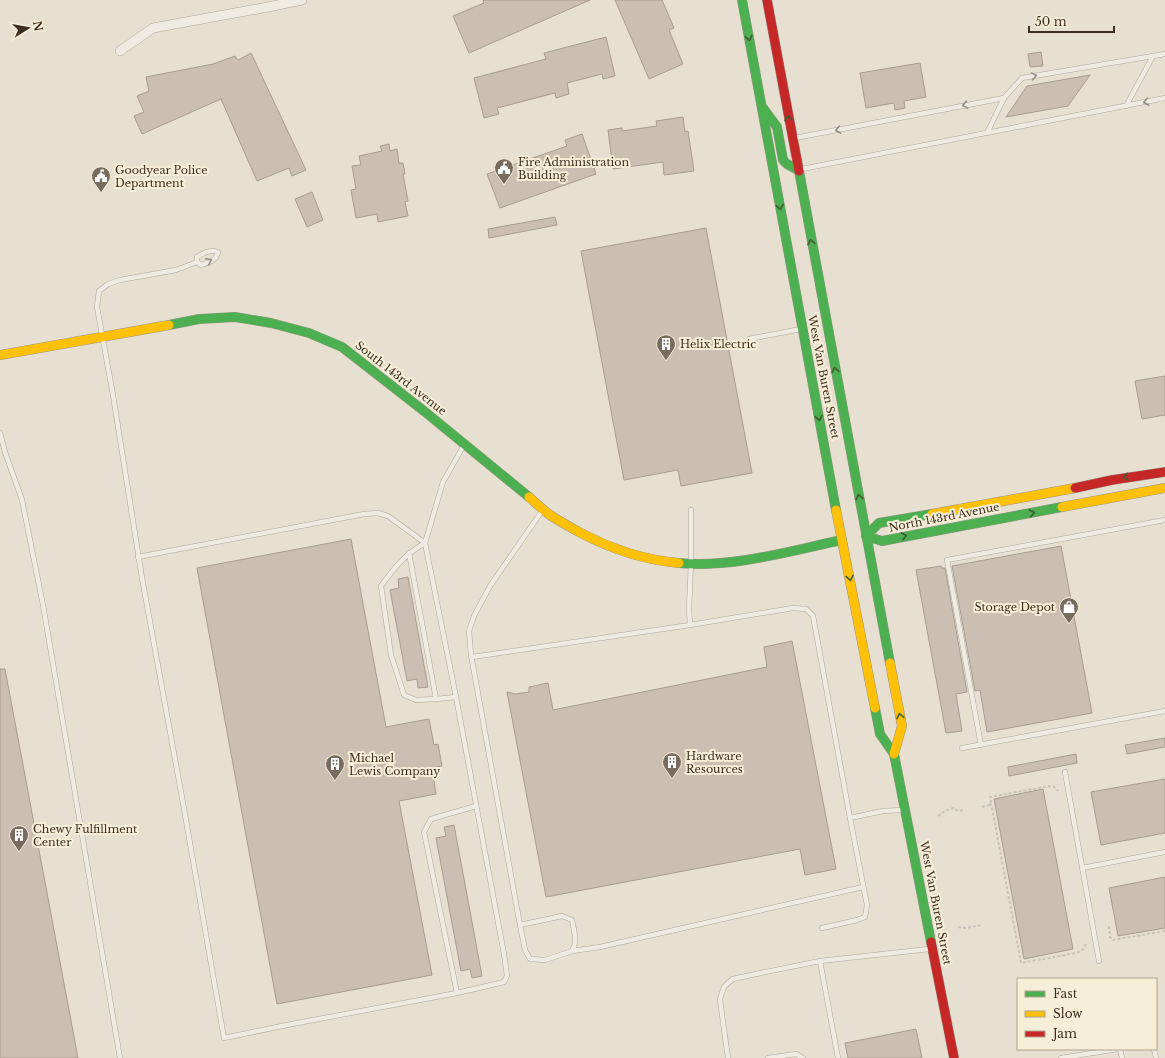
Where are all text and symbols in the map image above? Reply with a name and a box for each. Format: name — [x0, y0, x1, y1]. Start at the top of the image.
north arrow — [8, 8, 48, 48]
scale bar — [1029, 8, 1114, 34]
text: 50 m — [1035, 14, 1067, 29]
text: N — [30, 20, 46, 33]
one-way arrow — [744, 35, 753, 41]
one-way arrow — [1031, 72, 1037, 81]
one-way arrow — [1143, 97, 1149, 106]
one-way arrow — [962, 100, 968, 109]
one-way arrow — [785, 115, 793, 121]
one-way arrow — [834, 125, 841, 133]
place label: Fire Administration Building — [518, 155, 629, 182]
public building icon: Fire Administration Building — [493, 157, 515, 185]
place label: Goodyear Police Department — [115, 163, 208, 190]
public building icon: Goodyear Police Department — [90, 165, 112, 193]
one-way arrow — [776, 204, 784, 210]
one-way arrow — [808, 239, 816, 245]
one-way arrow — [205, 258, 212, 266]
street label: West Van Buren Street — [805, 313, 843, 441]
building icon: Helix Electric — [655, 333, 677, 361]
place label: Helix Electric — [680, 337, 756, 351]
street label: South 143rd Avenue — [353, 338, 449, 418]
one-way arrow — [832, 366, 840, 373]
one-way arrow — [815, 414, 823, 421]
one-way arrow — [1123, 472, 1129, 481]
one-way arrow — [856, 494, 864, 500]
street label: North 143rd Avenue — [888, 499, 1000, 535]
one-way arrow — [1029, 509, 1035, 517]
one-way arrow — [901, 533, 907, 541]
one-way arrow — [845, 575, 853, 581]
shop icon: Storage Depot — [1058, 596, 1080, 624]
place label: Storage Depot — [974, 600, 1056, 614]
one-way arrow — [896, 713, 905, 719]
place label: Hardware Resources — [686, 749, 743, 776]
place label: Michael Lewis Company — [349, 751, 440, 778]
building icon: Hardware Resources — [661, 751, 683, 779]
building icon: Michael Lewis Company — [324, 753, 346, 781]
place label: Chewy Fulfillment Center — [33, 822, 138, 849]
building icon: Chewy Fulfillment Center — [8, 824, 30, 852]
street label: West Van Buren Street — [917, 839, 955, 967]
legend — [1017, 978, 1157, 1050]
text: Fast — [1053, 986, 1078, 1001]
text: Slow — [1053, 1006, 1083, 1021]
text: Jam — [1051, 1026, 1077, 1041]

